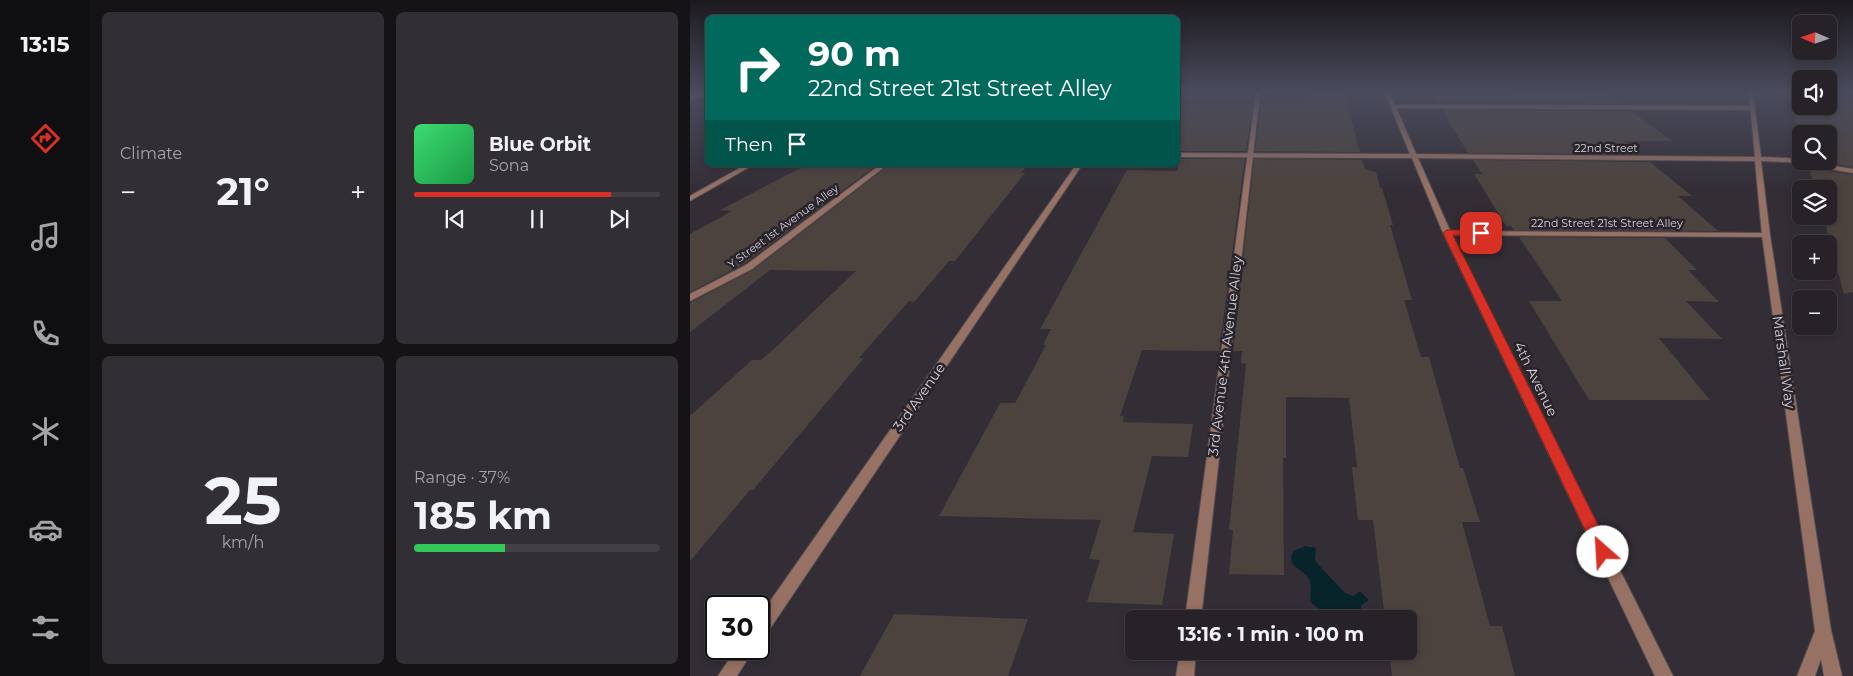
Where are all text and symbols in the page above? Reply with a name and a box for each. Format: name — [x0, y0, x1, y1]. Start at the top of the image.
north arrow — [1792, 15, 1838, 60]
map controls — [1792, 15, 1837, 335]
text: 13:15 — [20, 31, 70, 58]
text: 90 m — [808, 32, 901, 75]
icon: right — [725, 35, 790, 100]
button: sound — [1792, 70, 1837, 115]
text: 22nd Street 21st Street Alley — [808, 75, 1112, 102]
icon: directions — [28, 121, 63, 156]
button: search — [1792, 125, 1837, 170]
icon: arrive — [783, 130, 811, 158]
text: Blue Orbit — [489, 133, 591, 156]
text: Then — [725, 133, 773, 156]
street label: 22nd Street — [1574, 141, 1638, 155]
text: Climate — [120, 144, 182, 163]
text: Sona — [489, 156, 529, 175]
text: 21° — [216, 168, 270, 215]
text: − — [120, 175, 136, 209]
text: + — [350, 175, 366, 209]
button: layers — [1792, 180, 1837, 225]
street label: Y Street 1st Avenue Alley — [725, 181, 841, 271]
icon: previous — [441, 205, 469, 233]
icon: pause — [523, 205, 551, 233]
icon: next — [605, 205, 633, 233]
pin — [1460, 212, 1502, 254]
street label: 22nd Street 21st Street Alley — [1531, 216, 1683, 230]
icon: music — [28, 219, 63, 254]
icon: arrive — [1467, 219, 1495, 247]
button: + — [1792, 235, 1837, 280]
street label: 3rd Avenue 4th Avenue Alley — [1204, 255, 1246, 457]
button: − — [1792, 290, 1837, 335]
street label: Marshall Way — [1769, 315, 1799, 410]
icon: phone — [28, 316, 63, 351]
street label: 4th Avenue — [1510, 339, 1562, 419]
street label: 3rd Avenue — [889, 359, 949, 435]
icon: climate — [28, 414, 63, 449]
text: 25 — [204, 461, 282, 540]
text: Range · 37% — [414, 468, 510, 487]
text: 185 km — [414, 492, 552, 539]
icon: car — [28, 512, 63, 547]
position arrow — [1576, 525, 1628, 577]
text: km/h — [222, 533, 264, 552]
speed limit sign: 30 — [705, 595, 770, 660]
icon: filters — [28, 610, 63, 645]
text: 13:16 · 1 min · 100 m — [1178, 623, 1364, 646]

